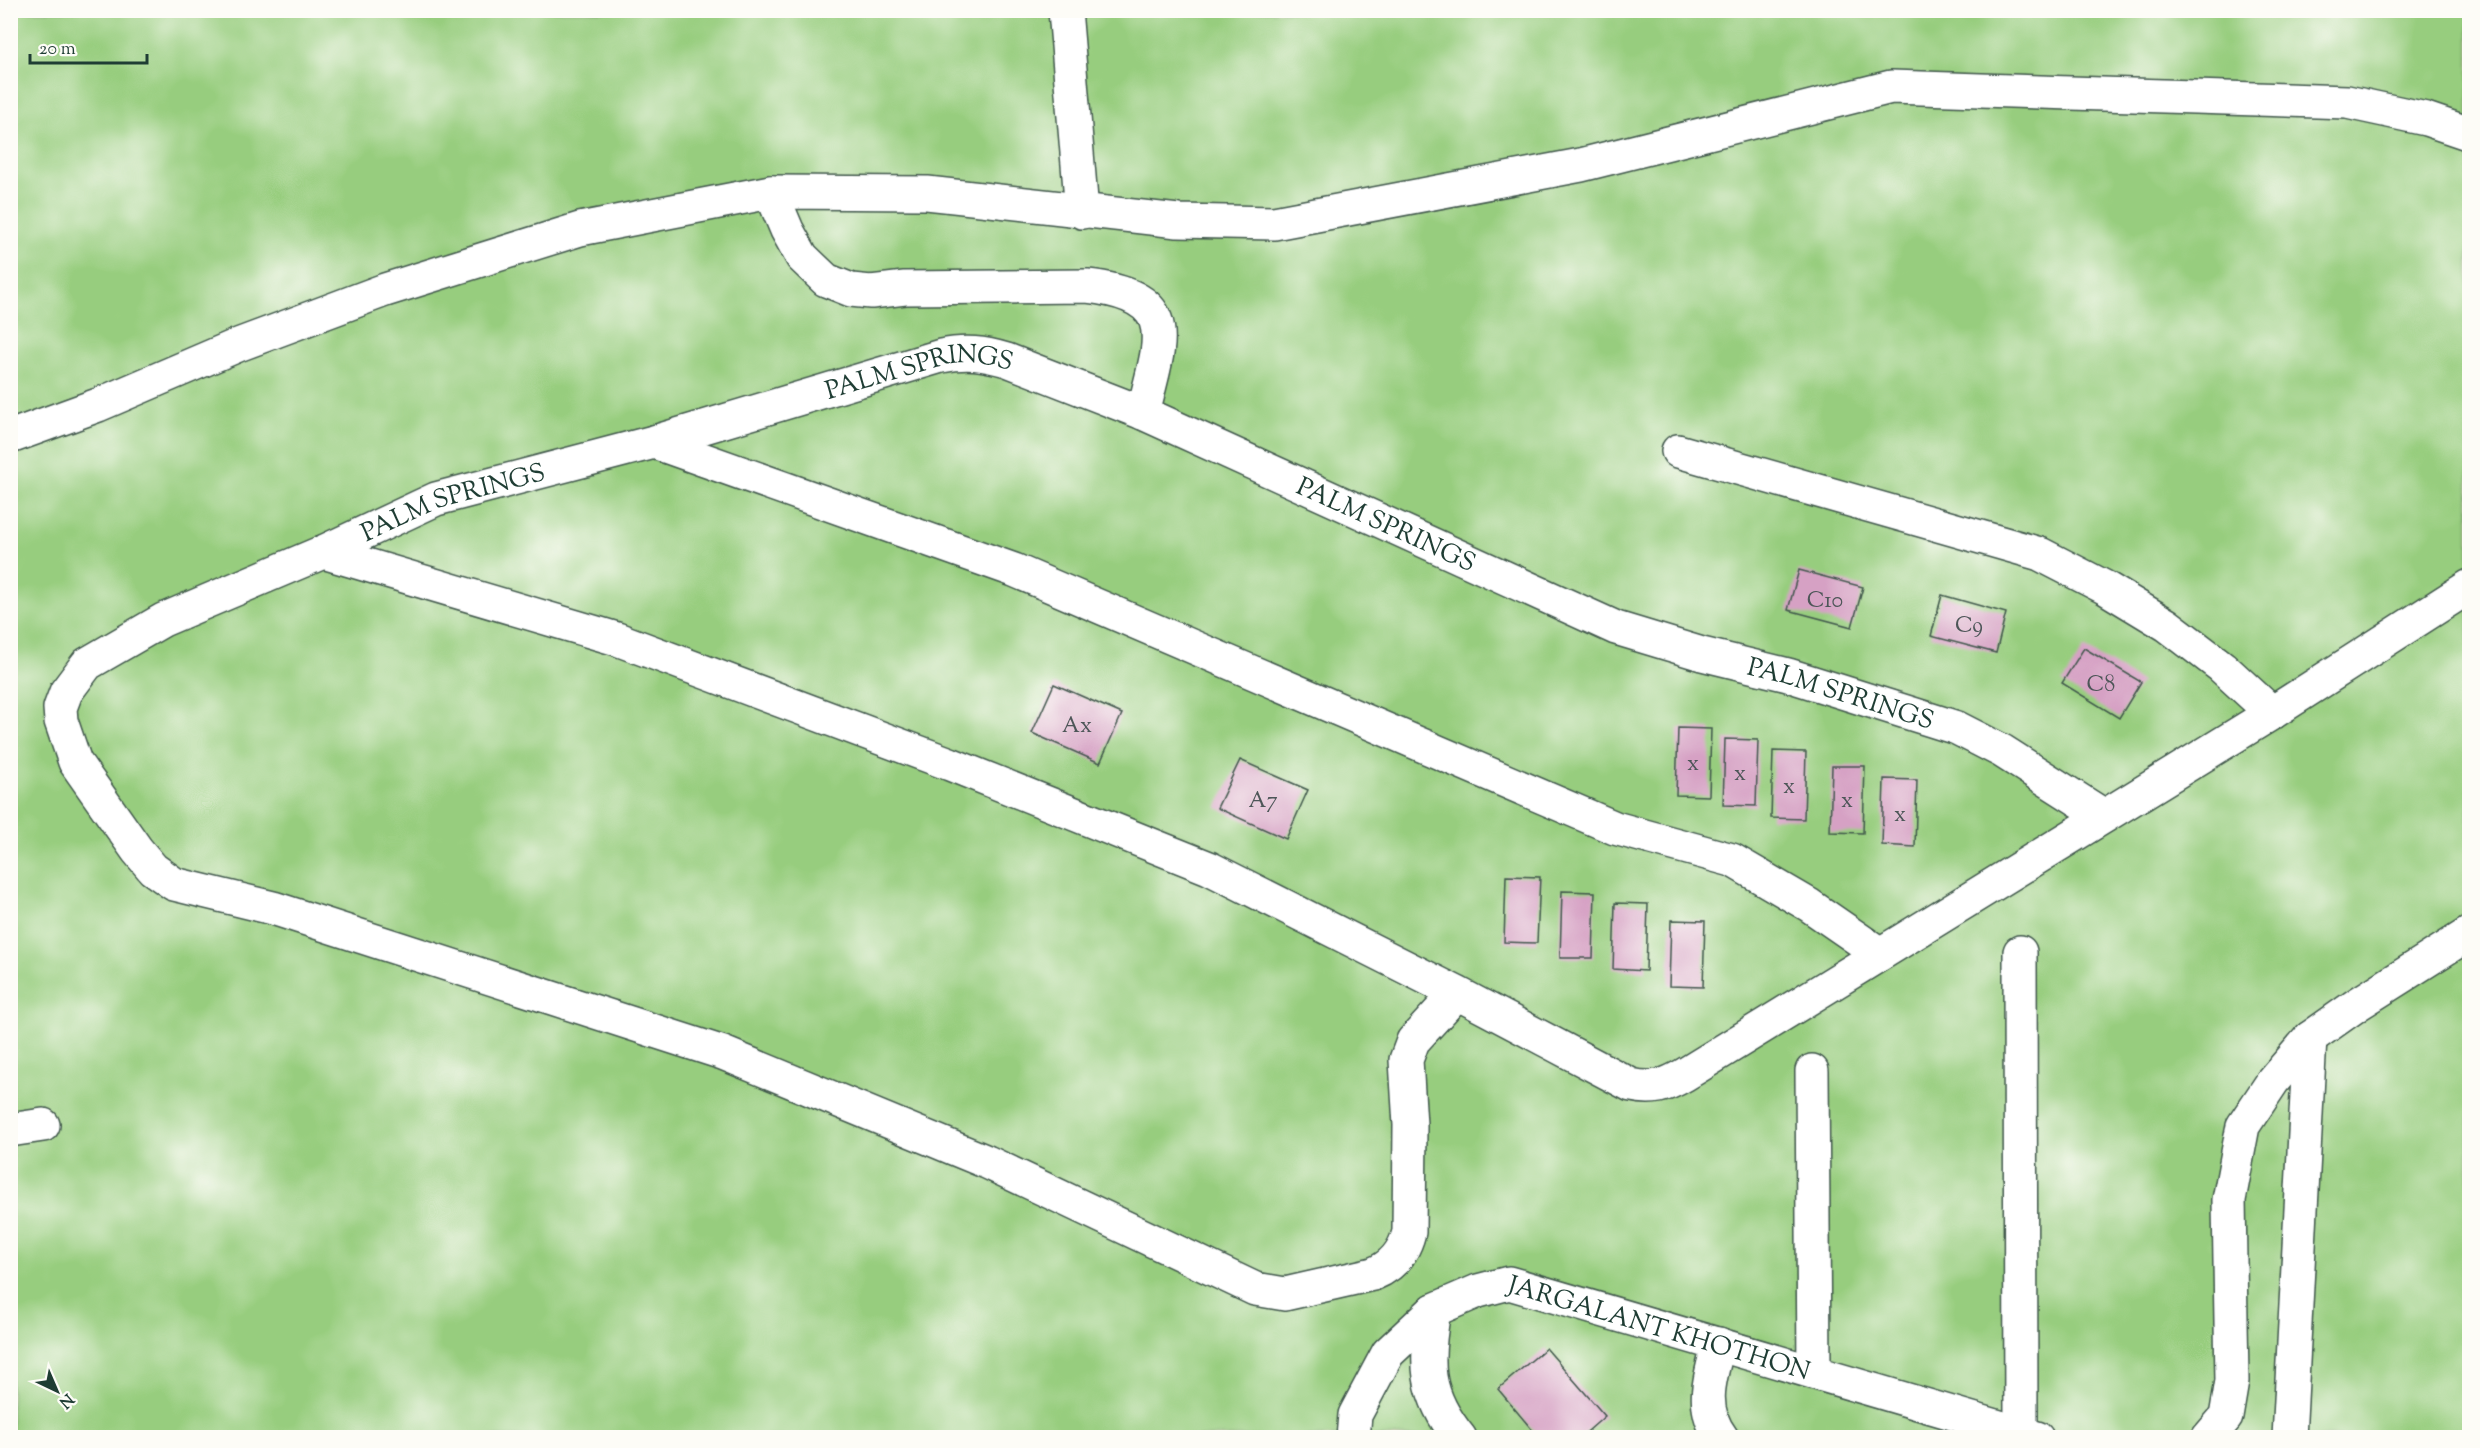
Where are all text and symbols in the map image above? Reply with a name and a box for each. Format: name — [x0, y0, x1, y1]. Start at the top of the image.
scale bar — [30, 27, 147, 65]
text: 20 m — [39, 37, 76, 63]
street label: PALM SPRINGS — [821, 337, 1017, 411]
street label: PALM SPRINGS — [355, 455, 550, 553]
street label: PALM SPRINGS — [1290, 469, 1481, 583]
house number: C10 — [1807, 586, 1843, 618]
house number: C9 — [1955, 611, 1983, 643]
street label: PALM SPRINGS — [1743, 650, 1938, 741]
house number: C8 — [2087, 670, 2115, 702]
house number: Ax — [1062, 711, 1092, 743]
house number: x — [1687, 749, 1699, 781]
house number: x — [1734, 759, 1746, 791]
house number: x — [1783, 772, 1795, 804]
house number: A7 — [1249, 786, 1277, 818]
house number: x — [1841, 786, 1853, 818]
house number: x — [1894, 800, 1906, 832]
street label: JARGALANT KHOTHON — [1501, 1267, 1814, 1391]
north arrow — [27, 1361, 87, 1421]
text: N — [53, 1387, 78, 1413]

